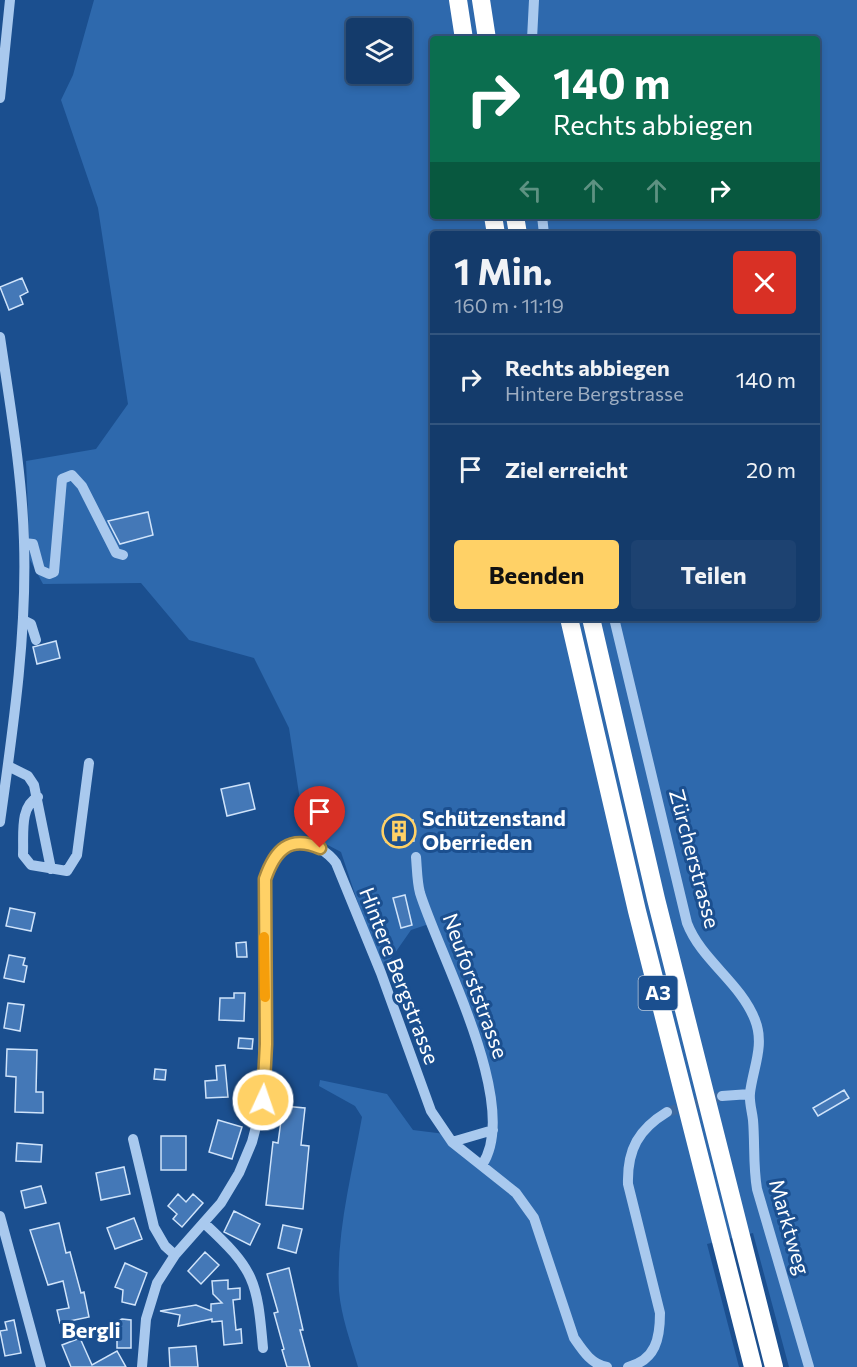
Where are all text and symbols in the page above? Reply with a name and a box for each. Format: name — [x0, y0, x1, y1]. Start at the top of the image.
map controls — [346, 18, 412, 84]
button: layers — [346, 18, 412, 84]
text: 140 m — [553, 56, 670, 108]
icon: right — [454, 60, 532, 138]
text: Rechts abbiegen — [553, 108, 753, 141]
icon: left — [514, 174, 547, 207]
icon: ahead — [577, 174, 610, 207]
icon: ahead — [640, 174, 673, 207]
icon: right — [703, 174, 736, 207]
text: 1 Min. — [454, 248, 552, 292]
button: close — [733, 251, 796, 314]
text: 160 m · 11:19 — [454, 293, 564, 317]
text: Rechts abbiegen — [505, 354, 670, 381]
icon: right — [454, 363, 487, 396]
text: 140 m — [736, 366, 796, 393]
text: Hintere Bergstrasse — [505, 381, 684, 405]
icon: arrive — [454, 453, 487, 486]
text: Ziel erreicht — [505, 456, 628, 483]
text: 20 m — [746, 456, 796, 483]
button: Beenden — [454, 540, 619, 609]
button: Teilen — [631, 540, 796, 609]
pin — [294, 786, 345, 848]
street label: Zürcherstrasse — [665, 786, 726, 931]
icon: arrive — [303, 795, 336, 828]
place label: Schützenstand Oberrieden — [422, 805, 566, 854]
building icon: Schützenstand Oberrieden — [381, 813, 417, 849]
street label: Hintere Bergstrasse — [355, 883, 446, 1068]
street label: Neuforststrasse — [439, 910, 514, 1061]
road number: A3 — [638, 976, 678, 1010]
position arrow — [231, 1068, 295, 1132]
street label: Marktweg — [765, 1176, 816, 1277]
district label: Bergli — [61, 1316, 121, 1343]

